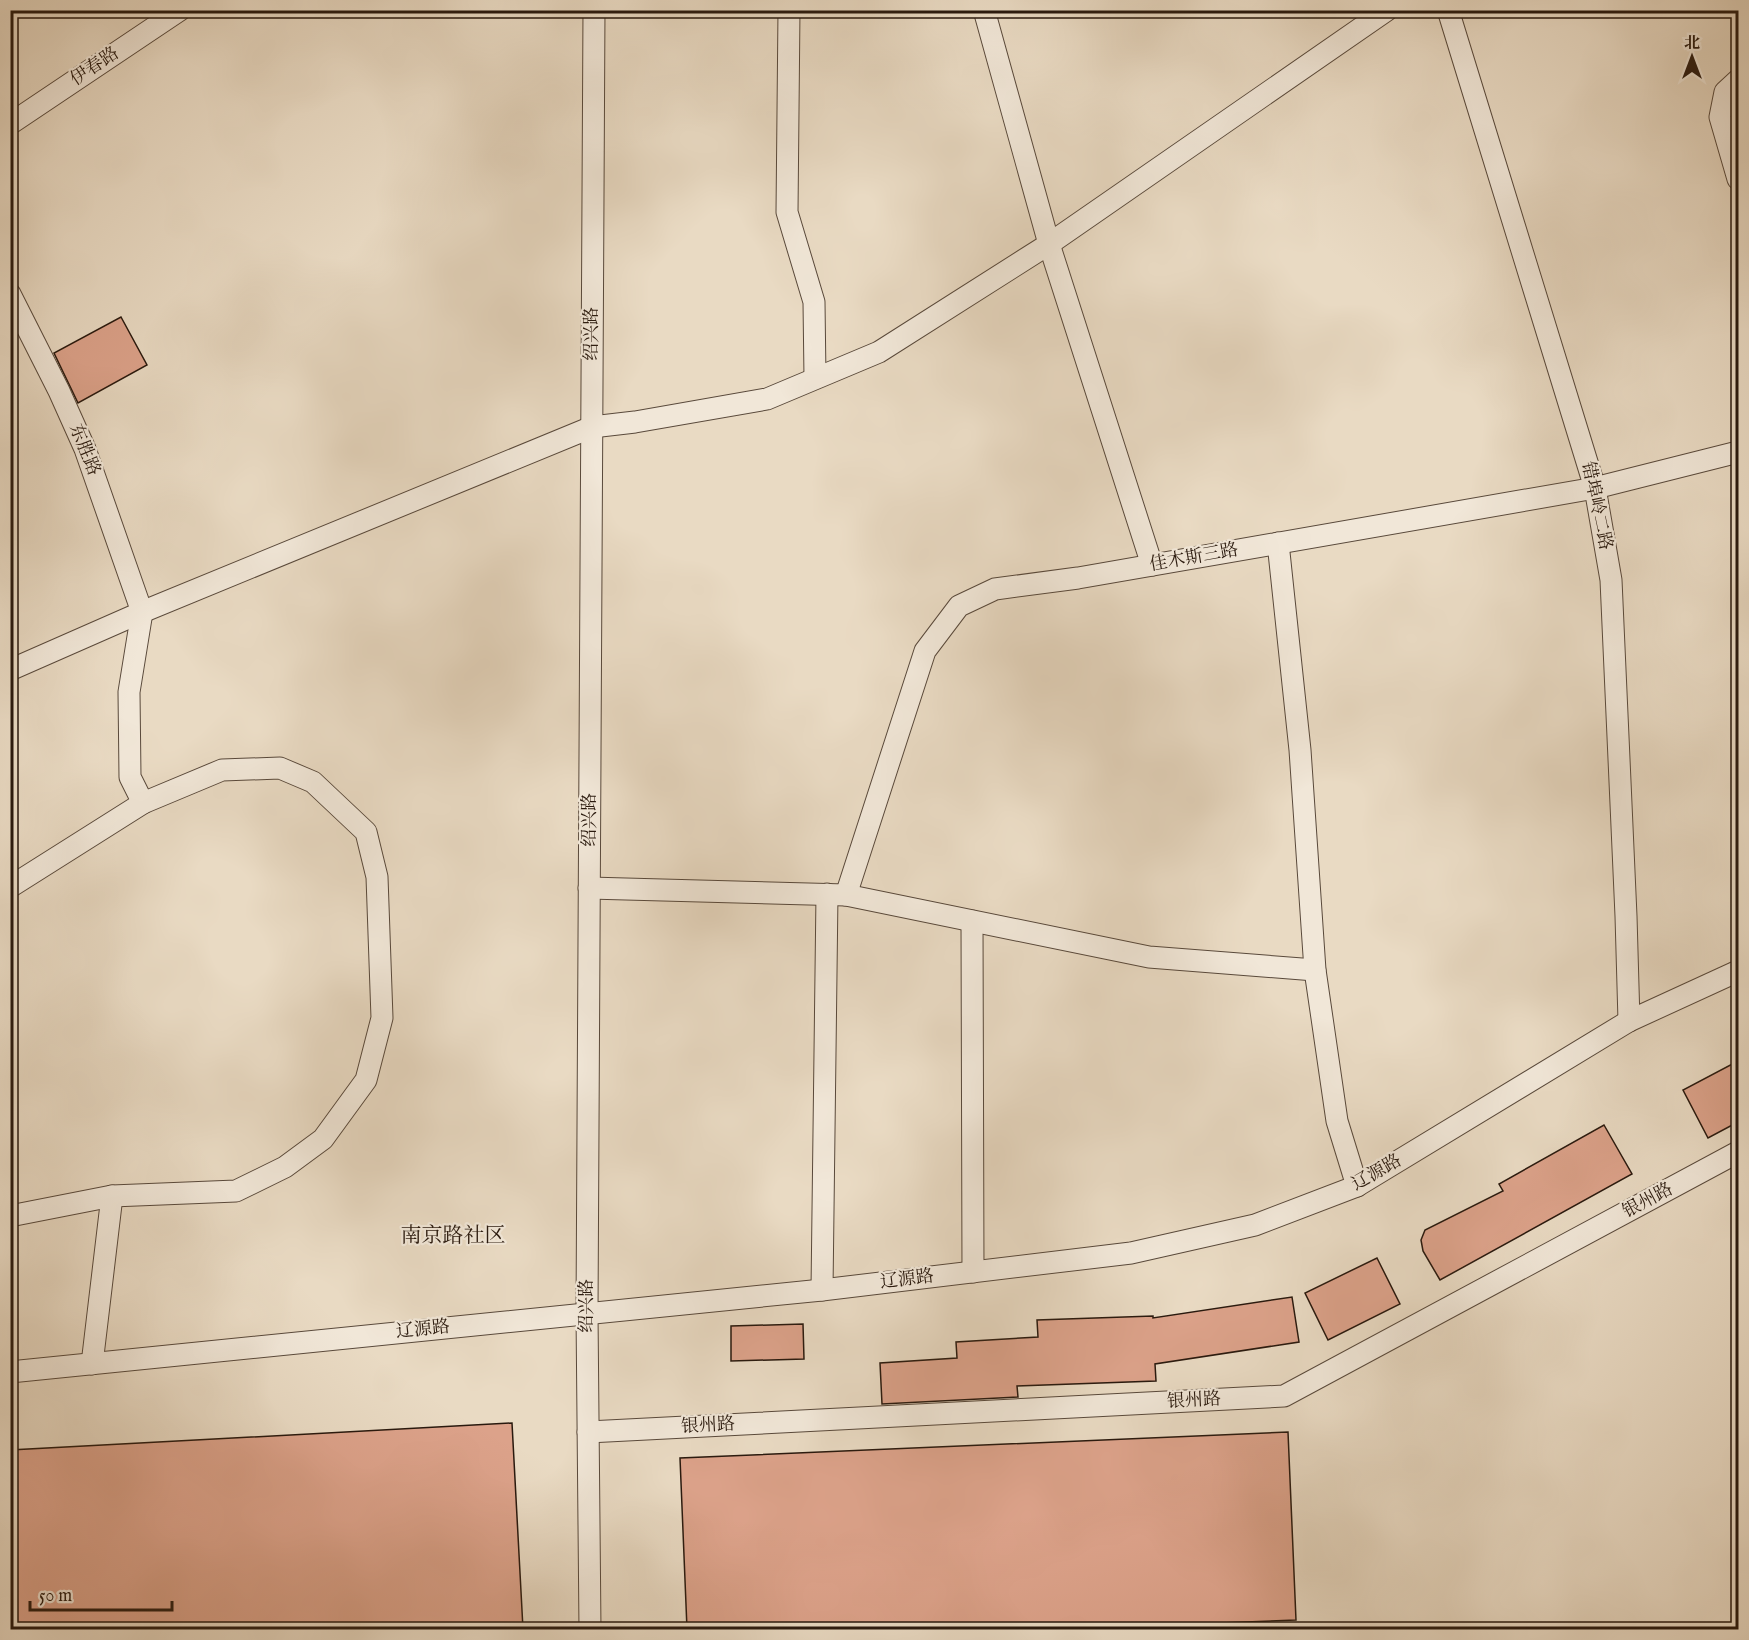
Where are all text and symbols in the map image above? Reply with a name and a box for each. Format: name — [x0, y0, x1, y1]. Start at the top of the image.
north arrow — [1662, 27, 1722, 87]
text: 北 — [1684, 34, 1700, 54]
street label: 伊春路 — [66, 42, 124, 92]
street label: 绍兴路 — [581, 307, 604, 361]
street label: 东胜路 — [63, 421, 105, 479]
street label: 错埠岭二路 — [1575, 460, 1617, 552]
street label: 佳木斯三路 — [1148, 539, 1240, 577]
street label: 绍兴路 — [579, 793, 602, 847]
street label: 辽源路 — [1348, 1150, 1406, 1196]
street label: 银州路 — [1619, 1178, 1677, 1224]
district label: 南京路社区 — [401, 1223, 506, 1250]
street label: 辽源路 — [879, 1265, 935, 1295]
street label: 绍兴路 — [576, 1279, 599, 1333]
street label: 辽源路 — [395, 1316, 451, 1344]
street label: 银州路 — [1166, 1388, 1222, 1414]
street label: 银州路 — [680, 1413, 736, 1439]
scale bar — [30, 1574, 172, 1612]
text: 50 m — [39, 1585, 72, 1608]

